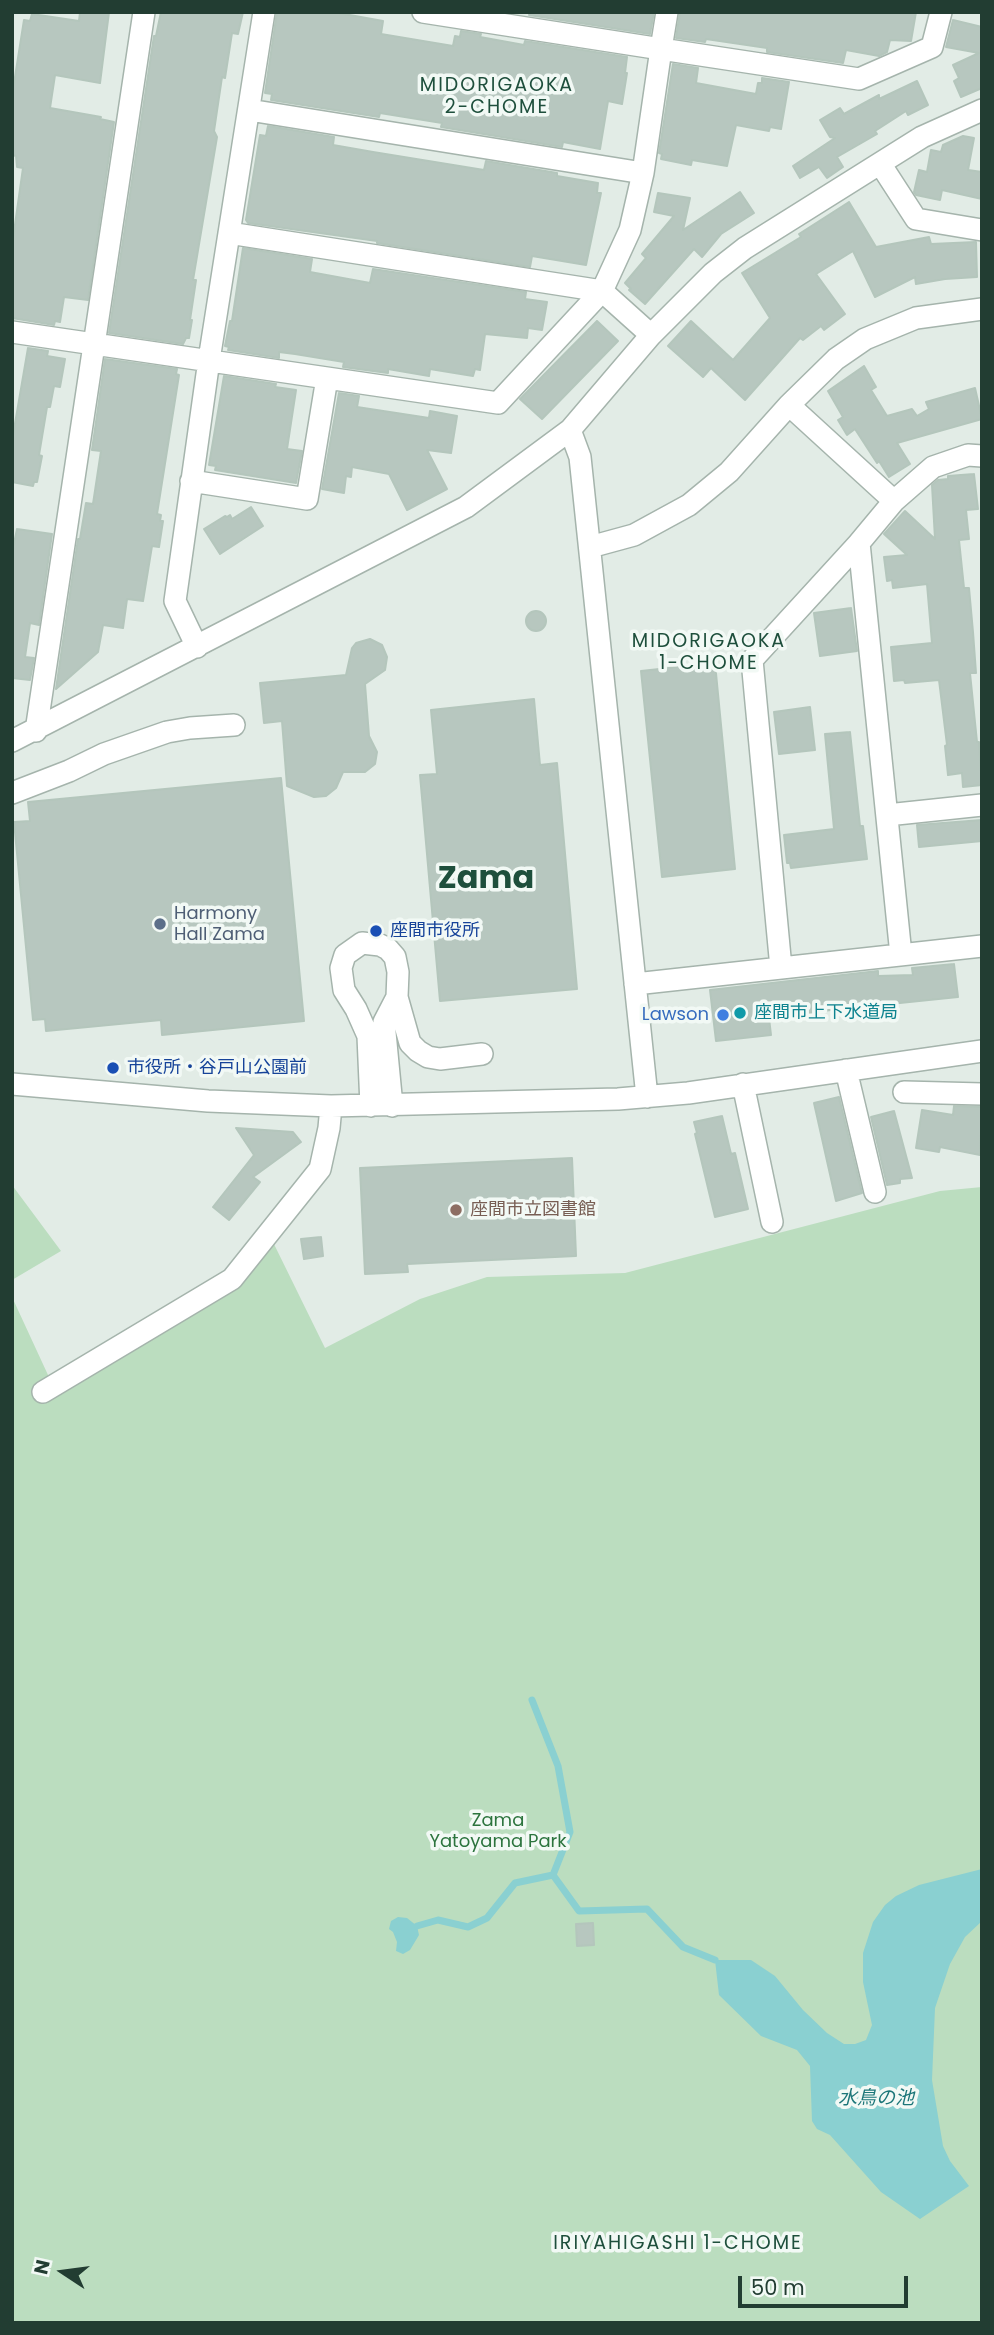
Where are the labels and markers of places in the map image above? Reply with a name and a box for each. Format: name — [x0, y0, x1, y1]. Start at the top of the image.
place label: Harmony Hall Zama — [174, 903, 265, 946]
marker: Harmony Hall Zama — [152, 916, 168, 932]
place label: 座間市役所 — [390, 920, 480, 942]
marker: 座間市役所 — [368, 923, 384, 939]
place label: 座間市上下水道局 — [754, 1002, 898, 1024]
place label: Lawson — [642, 1004, 709, 1026]
marker: 座間市上下水道局 — [732, 1005, 748, 1021]
marker: Lawson — [715, 1007, 731, 1023]
place label: 市役所・谷戸山公園前 — [127, 1057, 307, 1079]
marker: 市役所・谷戸山公園前 — [105, 1060, 121, 1076]
place label: 座間市立図書館 — [470, 1199, 596, 1221]
marker: 座間市立図書館 — [448, 1202, 464, 1218]

